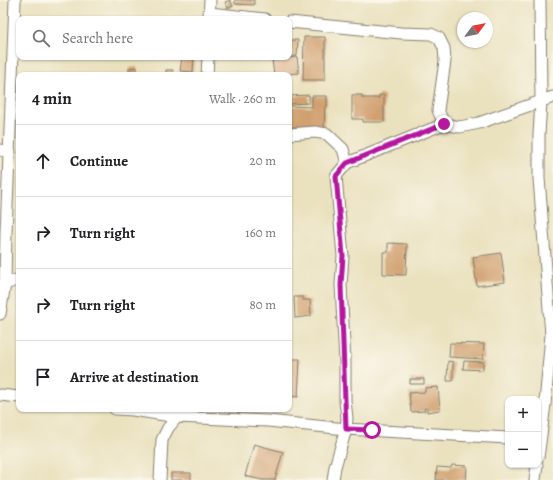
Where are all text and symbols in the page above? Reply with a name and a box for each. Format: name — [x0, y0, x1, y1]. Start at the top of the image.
north arrow — [457, 12, 493, 48]
search box — [16, 16, 292, 60]
icon: search — [30, 27, 52, 49]
text: Search here — [62, 28, 133, 48]
text: 4 min — [32, 87, 72, 110]
text: Walk · 260 m — [209, 90, 276, 107]
route end — [435, 115, 453, 133]
icon: ahead — [32, 150, 54, 172]
text: Continue — [70, 151, 128, 171]
text: 20 m — [250, 152, 276, 169]
icon: right — [32, 222, 54, 244]
text: Turn right — [70, 223, 135, 243]
text: 160 m — [245, 224, 276, 241]
icon: right — [32, 294, 54, 316]
text: Turn right — [70, 295, 135, 315]
text: 80 m — [249, 296, 276, 313]
icon: arrive — [32, 366, 54, 388]
text: Arrive at destination — [70, 367, 199, 387]
map controls — [505, 396, 541, 468]
button: + — [505, 396, 541, 432]
route start — [363, 421, 381, 439]
button: − — [505, 432, 541, 468]

